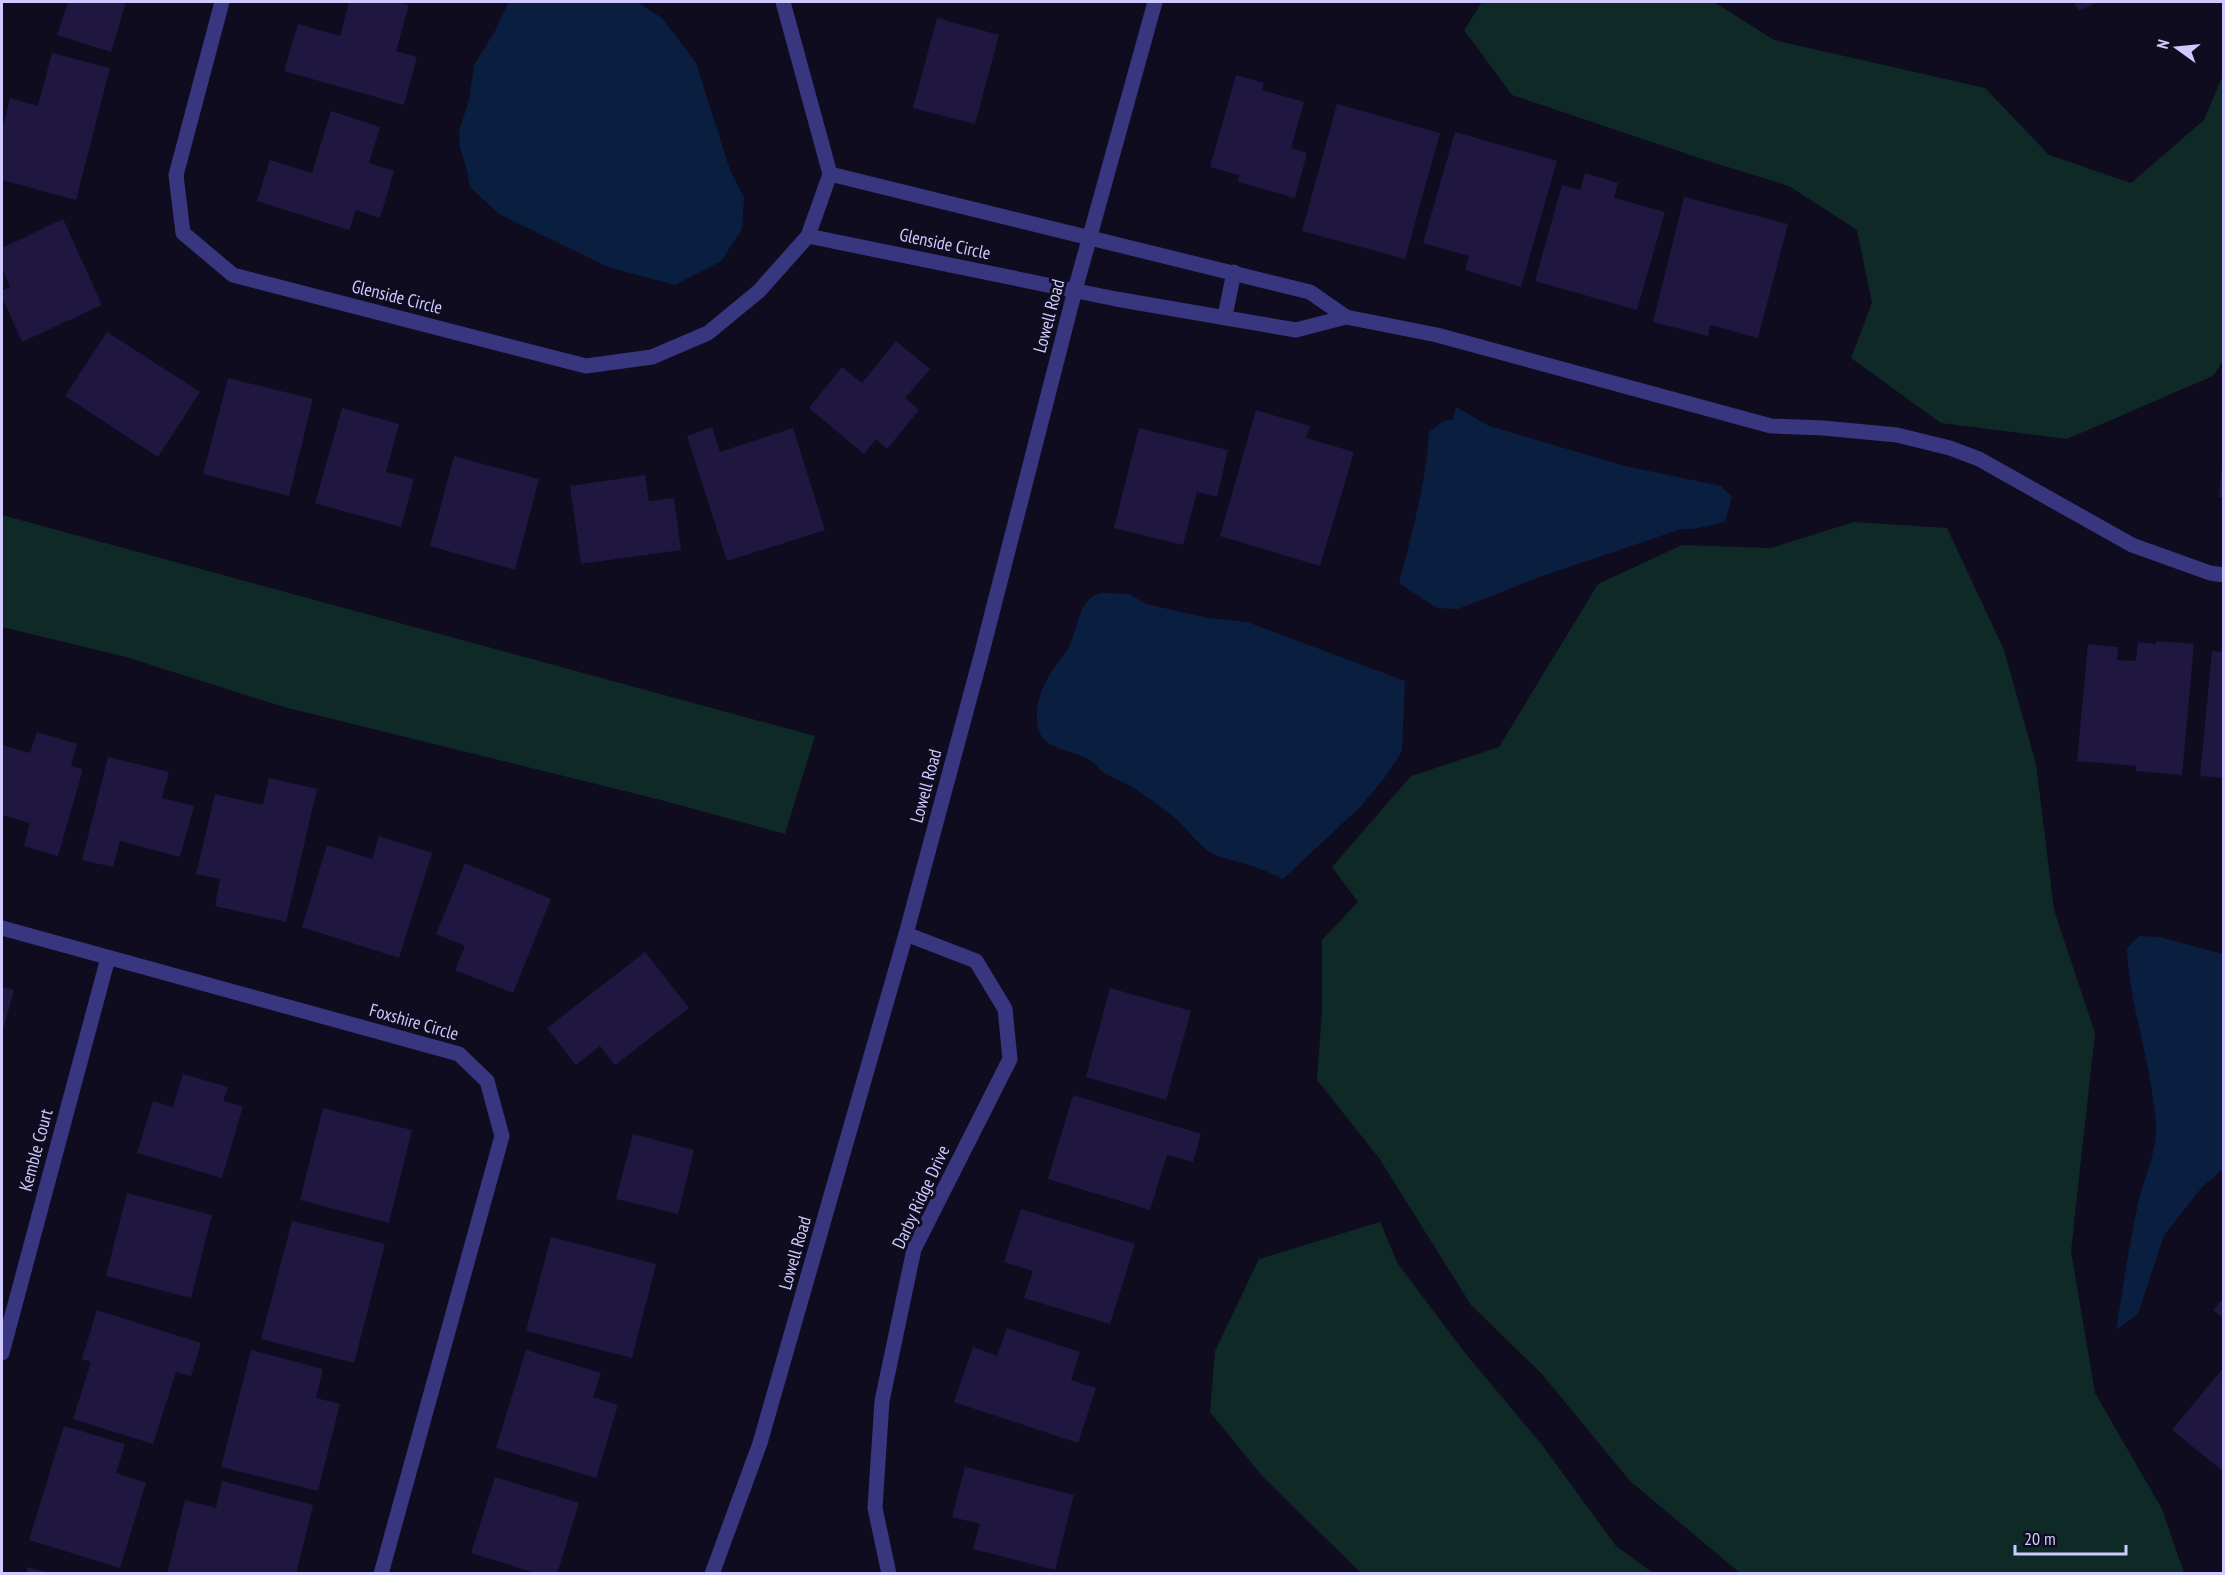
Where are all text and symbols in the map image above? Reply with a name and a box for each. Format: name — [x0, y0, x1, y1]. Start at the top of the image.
north arrow — [2147, 18, 2207, 78]
text: N — [2152, 37, 2173, 51]
street label: Glenside Circle — [897, 223, 993, 264]
street label: Glenside Circle — [349, 274, 445, 319]
street label: Lowell Road — [1028, 277, 1069, 355]
street label: Lowell Road — [905, 747, 946, 825]
street label: Foxshire Circle — [367, 998, 461, 1045]
street label: Kemble Court — [14, 1106, 58, 1194]
street label: Darby Ridge Drive — [887, 1141, 955, 1252]
street label: Lowell Road — [773, 1214, 816, 1292]
scale bar — [2015, 1518, 2126, 1556]
text: 20 m — [2024, 1527, 2056, 1550]

